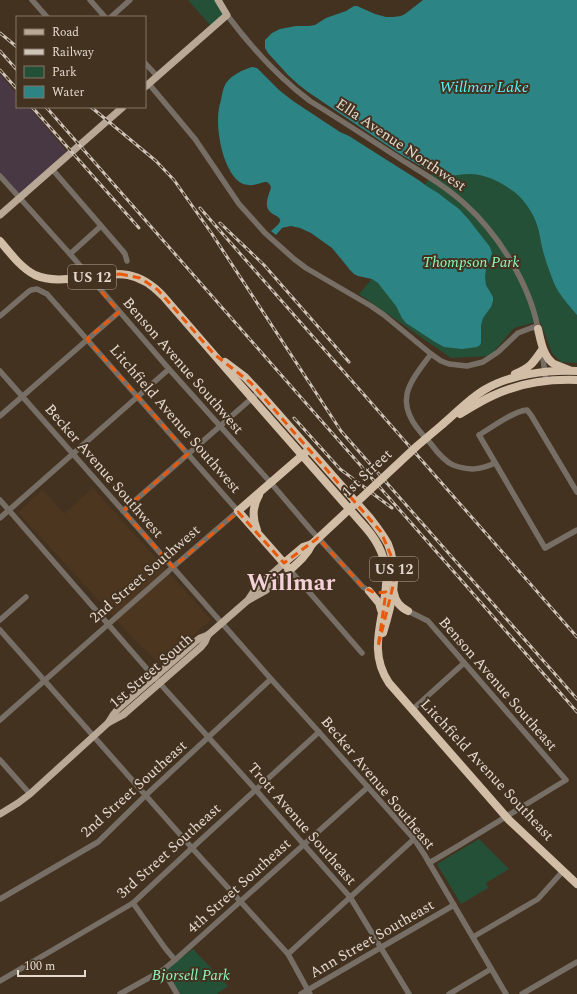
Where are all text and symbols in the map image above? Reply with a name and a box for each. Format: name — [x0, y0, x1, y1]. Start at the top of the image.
legend — [16, 16, 146, 108]
text: Road — [52, 23, 79, 42]
text: Railway — [52, 43, 95, 62]
text: Park — [52, 63, 77, 82]
water label: Willmar Lake — [439, 75, 529, 99]
text: Water — [52, 83, 84, 102]
street label: Ella Avenue Northwest — [331, 93, 471, 197]
park label: Thompson Park — [422, 251, 520, 274]
road number: US 12 — [68, 265, 116, 289]
street label: Benson Avenue Southwest — [117, 292, 249, 440]
street label: Litchfield Avenue Southwest — [104, 339, 246, 499]
street label: Becker Avenue Southwest — [39, 399, 169, 543]
street label: 1st Street — [336, 443, 398, 503]
street label: 2nd Street Southwest — [84, 519, 206, 629]
road number: US 12 — [370, 557, 418, 581]
district label: Willmar — [247, 566, 336, 601]
street label: Benson Avenue Southeast — [433, 612, 563, 756]
street label: 1st Street South — [104, 628, 198, 714]
street label: Litchfield Avenue Southeast — [415, 694, 559, 846]
street label: Becker Avenue Southeast — [315, 711, 441, 855]
street label: 2nd Street Southeast — [76, 735, 192, 843]
street label: Trott Avenue Southeast — [242, 757, 362, 891]
street label: 3rd Street Southeast — [112, 798, 226, 904]
street label: 4th Street Southeast — [182, 833, 296, 939]
street label: Ann Street Southeast — [305, 894, 439, 984]
scale bar — [18, 952, 85, 978]
text: 100 m — [24, 957, 55, 976]
park label: Bjorsell Park — [152, 964, 230, 987]

